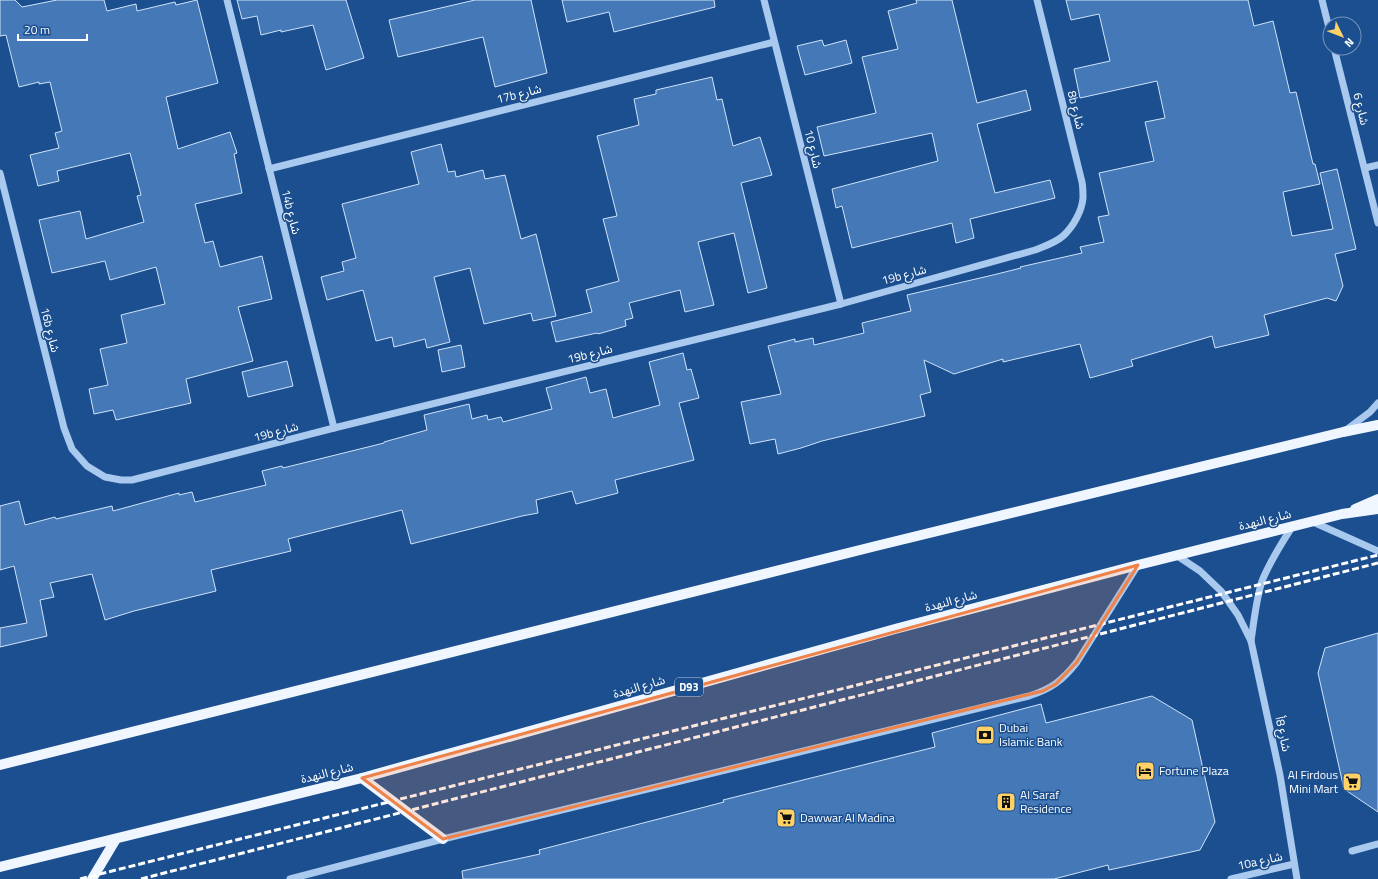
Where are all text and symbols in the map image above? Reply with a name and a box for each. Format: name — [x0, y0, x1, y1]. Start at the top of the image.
scale bar — [18, 16, 87, 42]
north arrow — [1322, 16, 1362, 56]
text: 20 m — [24, 20, 50, 39]
text: N — [1341, 35, 1358, 51]
street label: 17b شارع — [494, 79, 543, 108]
street label: 8b شارع — [1063, 89, 1090, 131]
street label: شارع 6 — [1348, 91, 1375, 127]
street label: شارع 10 — [799, 127, 827, 170]
street label: 14b شارع — [277, 187, 306, 236]
street label: 19b شارع — [879, 259, 928, 290]
street label: 16b شارع — [36, 305, 65, 354]
street label: 19b شارع — [565, 339, 614, 368]
street label: 19b شارع — [251, 416, 300, 447]
street label: شارع النهدة — [1237, 504, 1293, 535]
street label: شارع النهدة — [923, 584, 979, 617]
street label: شارع النهدة — [611, 670, 667, 703]
road number: D93 — [675, 678, 703, 696]
street label: شارع 8أ — [1270, 714, 1296, 753]
place label: Dubai Islamic Bank — [999, 718, 1063, 751]
bank icon: Dubai Islamic Bank — [974, 724, 996, 746]
street label: شارع النهدة — [299, 757, 355, 788]
hotel icon: Fortune Plaza — [1134, 760, 1156, 782]
place label: Fortune Plaza — [1159, 761, 1229, 780]
place label: Al Firdous Mini Mart — [1288, 765, 1339, 798]
supermarket icon: Al Firdous Mini Mart — [1341, 771, 1363, 793]
place label: Al Saraf Residence — [1020, 785, 1072, 818]
building icon: Al Saraf Residence — [995, 791, 1017, 813]
supermarket icon: Dawwar Al Madina — [775, 807, 797, 829]
place label: Dawwar Al Madina — [800, 808, 895, 827]
street label: 10a شارع — [1236, 846, 1284, 875]

